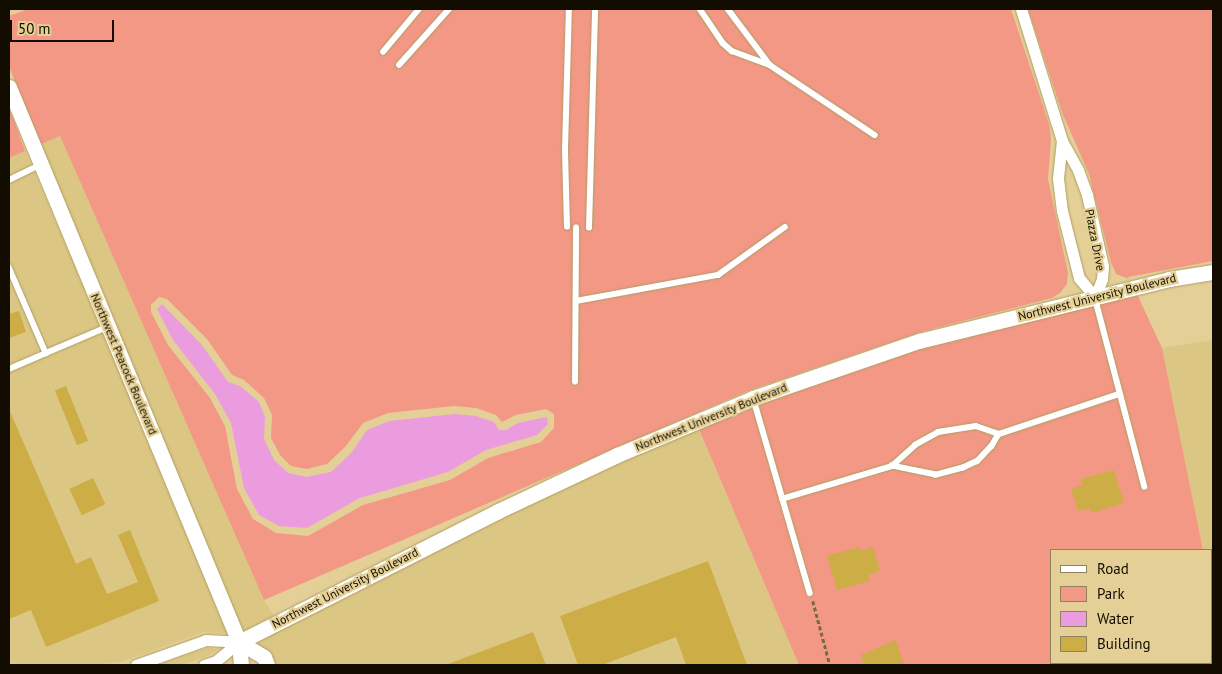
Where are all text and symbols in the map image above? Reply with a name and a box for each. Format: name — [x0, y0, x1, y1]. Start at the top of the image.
scale bar — [12, 10, 116, 42]
text: 50 m — [18, 19, 51, 38]
street label: Piazza Drive — [1082, 208, 1108, 272]
street label: Northwest University Boulevard — [1016, 270, 1178, 324]
street label: Northwest Peacock Boulevard — [88, 291, 160, 437]
street label: Northwest University Boulevard — [633, 380, 789, 454]
street label: Northwest University Boulevard — [269, 545, 421, 631]
legend — [1050, 549, 1212, 664]
text: Road — [1097, 559, 1129, 578]
text: Park — [1097, 584, 1125, 603]
text: Water — [1097, 609, 1134, 628]
text: Building — [1097, 634, 1151, 653]

